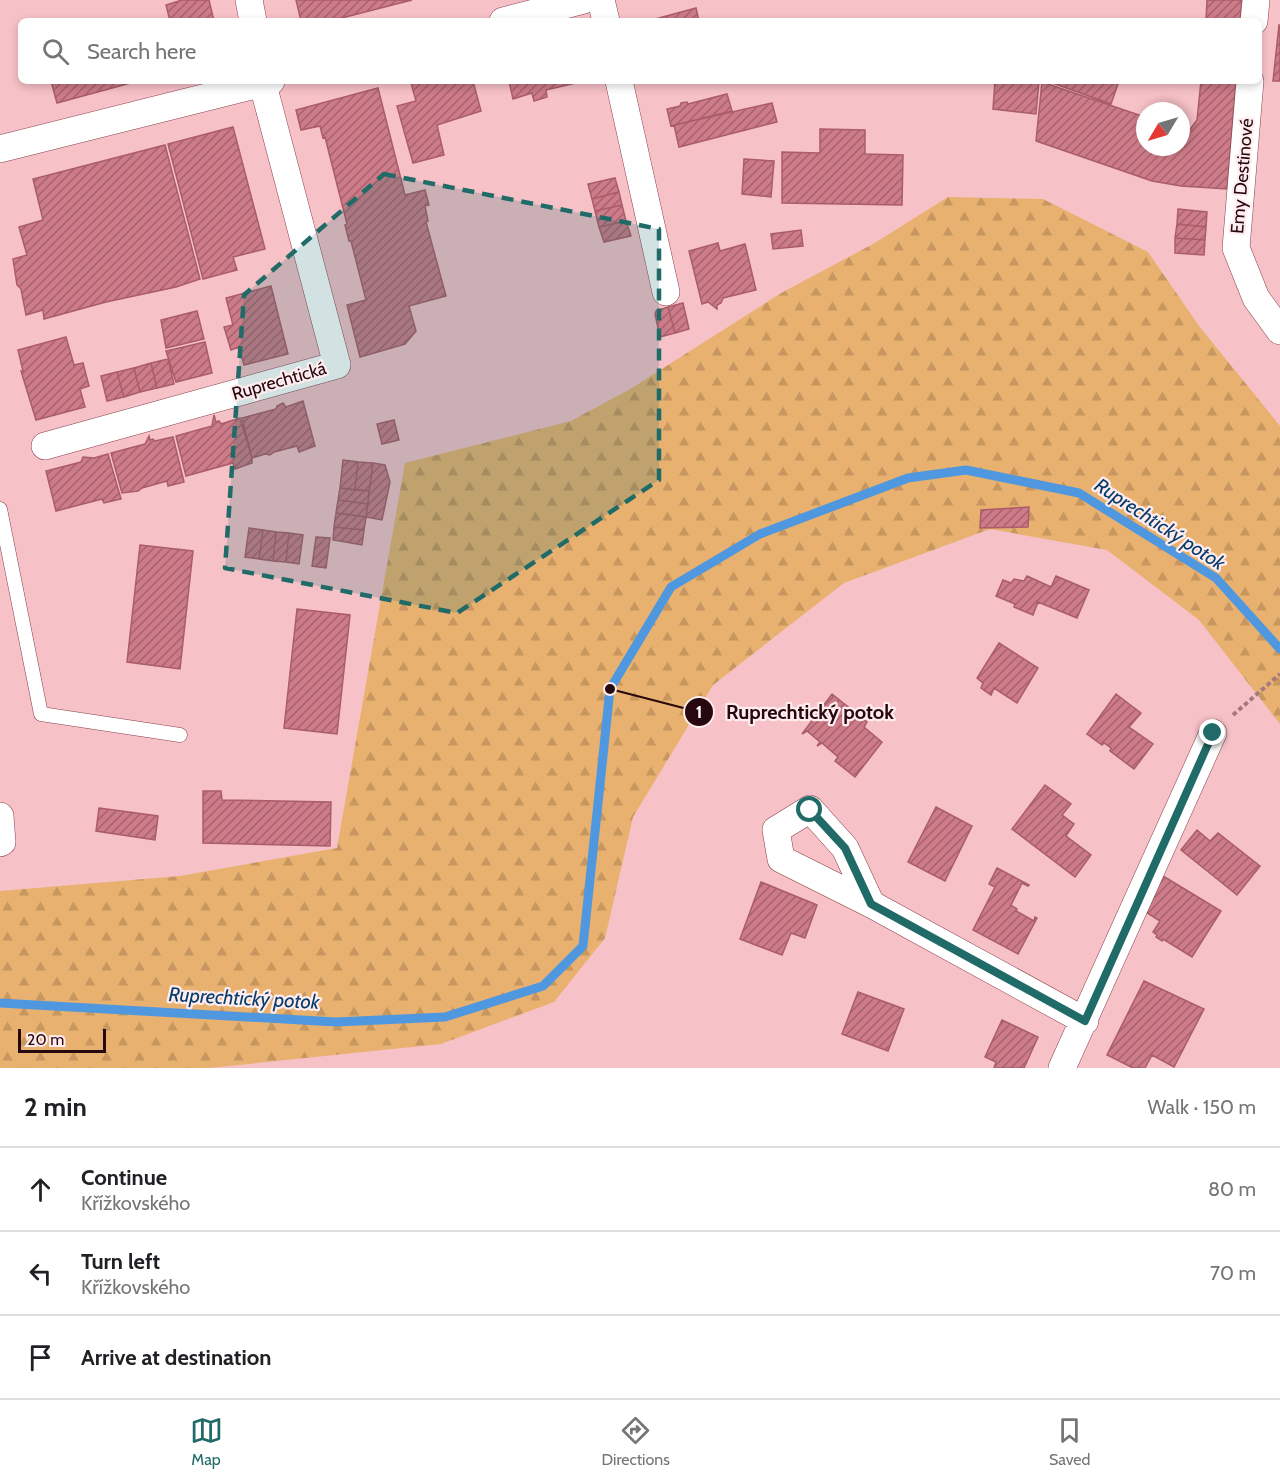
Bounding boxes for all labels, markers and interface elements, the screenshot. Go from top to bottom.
search box [18,18,1262,84]
icon: search [39,35,72,68]
text: Search here [87,38,196,65]
north arrow [1136,102,1190,156]
street label: Emy Destinové [1226,117,1258,235]
street label: Ruprechtická [229,357,329,405]
water label: Ruprechtický potok [1090,473,1231,576]
callout: Ruprechtický potok [684,693,906,731]
text: Ruprechtický potok [726,700,894,724]
text: 1 [696,701,702,723]
route end [1199,719,1225,745]
route start [796,796,822,822]
water label: Ruprechtický potok [168,982,321,1014]
scale bar [18,1026,106,1054]
text: 20 m [27,1030,64,1049]
text: 2 min [24,1091,87,1123]
text: Walk · 150 m [1148,1095,1256,1119]
text: Continue [81,1164,167,1191]
icon: ahead [24,1173,57,1206]
text: 80 m [1208,1177,1256,1201]
text: Křížkovského [81,1191,190,1215]
text: Turn left [81,1248,160,1275]
icon: left [24,1257,57,1290]
text: 70 m [1210,1261,1256,1285]
text: Křížkovského [81,1275,190,1299]
icon: arrive [24,1341,57,1374]
text: Arrive at destination [81,1344,271,1371]
tab: Map [190,1414,223,1469]
tab: Directions [602,1414,670,1469]
tab: Saved [1049,1414,1090,1469]

